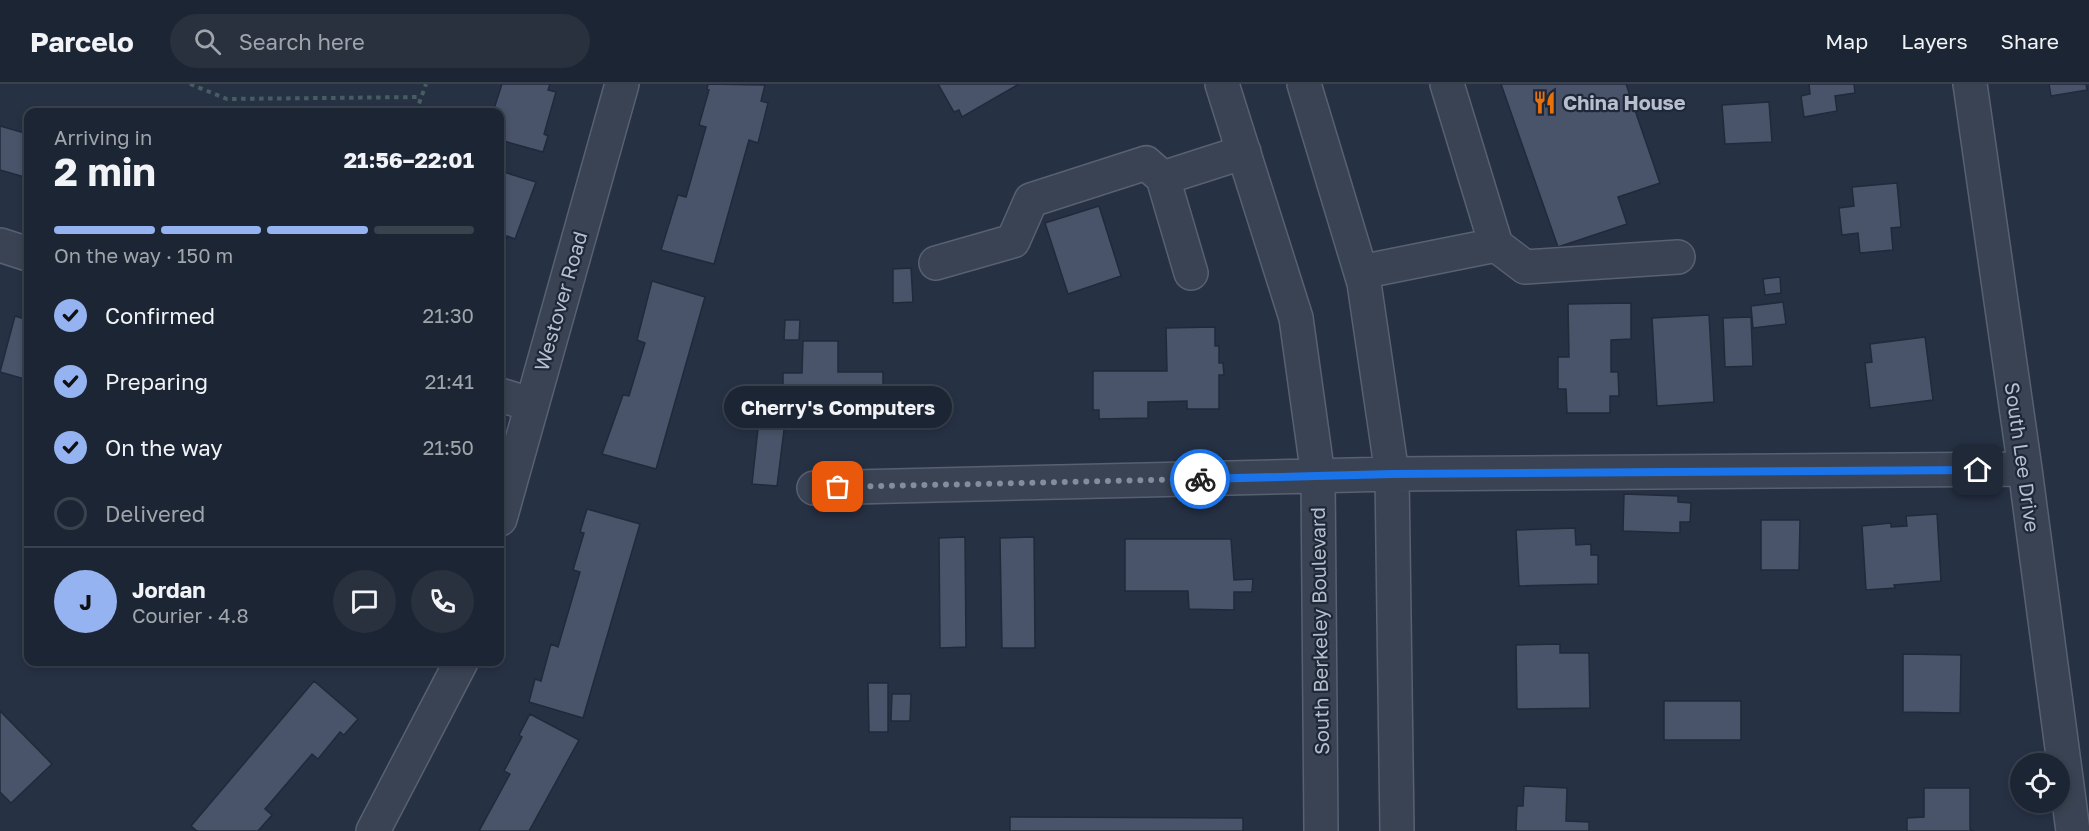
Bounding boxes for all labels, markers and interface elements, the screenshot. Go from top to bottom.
search box [170,14,590,68]
text: Parcelo [30,25,134,58]
icon: search [191,25,224,58]
text: Search here [239,28,365,55]
text: Map [1825,28,1868,54]
text: Layers [1901,28,1968,54]
text: Share [2001,28,2059,54]
restaurant icon: China House [1532,89,1558,115]
place label: China House [1563,90,1686,114]
text: Arriving in [54,125,152,149]
text: 21:56–22:01 [344,146,474,173]
text: 2 min [54,148,156,195]
street label: Westover Road [529,228,591,374]
text: On the way · 150 m [54,243,233,267]
icon: check [54,299,87,332]
text: Confirmed [105,302,215,329]
text: 21:30 [423,303,474,327]
icon: check [54,365,87,398]
text: Preparing [105,368,208,395]
text: 21:41 [425,369,474,393]
street label: South Lee Drive [2001,380,2045,534]
callout: Cherry's Computers [724,385,952,427]
text: Cherry's Computers [741,395,935,419]
icon: check [54,431,87,464]
text: On the way [105,434,223,461]
text: 21:50 [423,435,474,459]
pin [1952,444,2003,495]
courier [1170,449,1230,509]
icon: home [1961,453,1994,486]
pin [812,461,863,512]
icon: bike [1184,463,1217,496]
icon: bag [821,470,854,503]
text: Delivered [105,500,205,527]
street label: South Berkeley Boulevard [1305,507,1333,755]
button: chat [333,570,396,633]
button: phone [411,570,474,633]
text: Jordan [132,576,206,603]
text: J [79,588,92,615]
text: Courier · 4.8 [132,603,249,627]
map controls [2010,753,2070,813]
button: locate [2010,753,2070,813]

